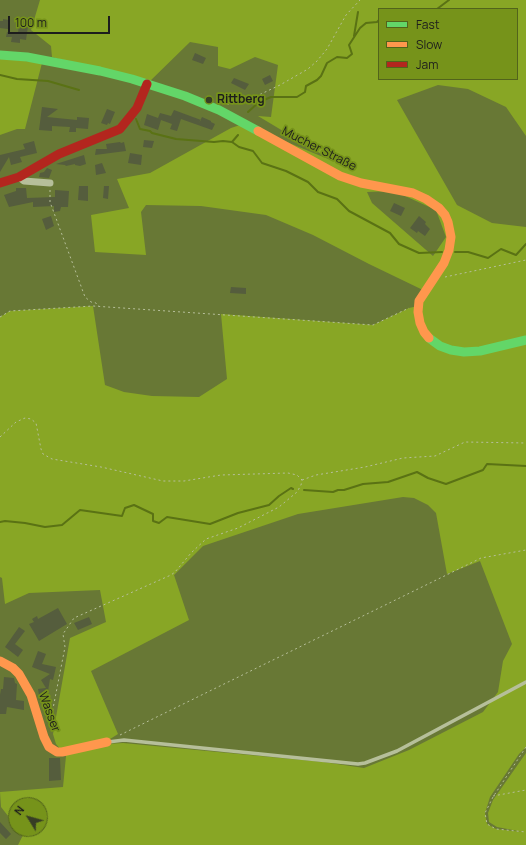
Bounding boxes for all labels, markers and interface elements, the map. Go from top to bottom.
scale bar [10,8,112,34]
legend [378,8,518,80]
text: 100 m [15,14,47,31]
text: Fast [416,16,440,33]
text: Slow [416,36,442,53]
text: Jam [416,56,438,73]
place label: Rittberg [217,93,265,107]
marker: Rittberg [204,95,214,105]
street label: Mucher Straße [279,124,359,174]
street label: Wasser [35,690,63,734]
north arrow [8,797,48,837]
text: N [10,802,27,818]

